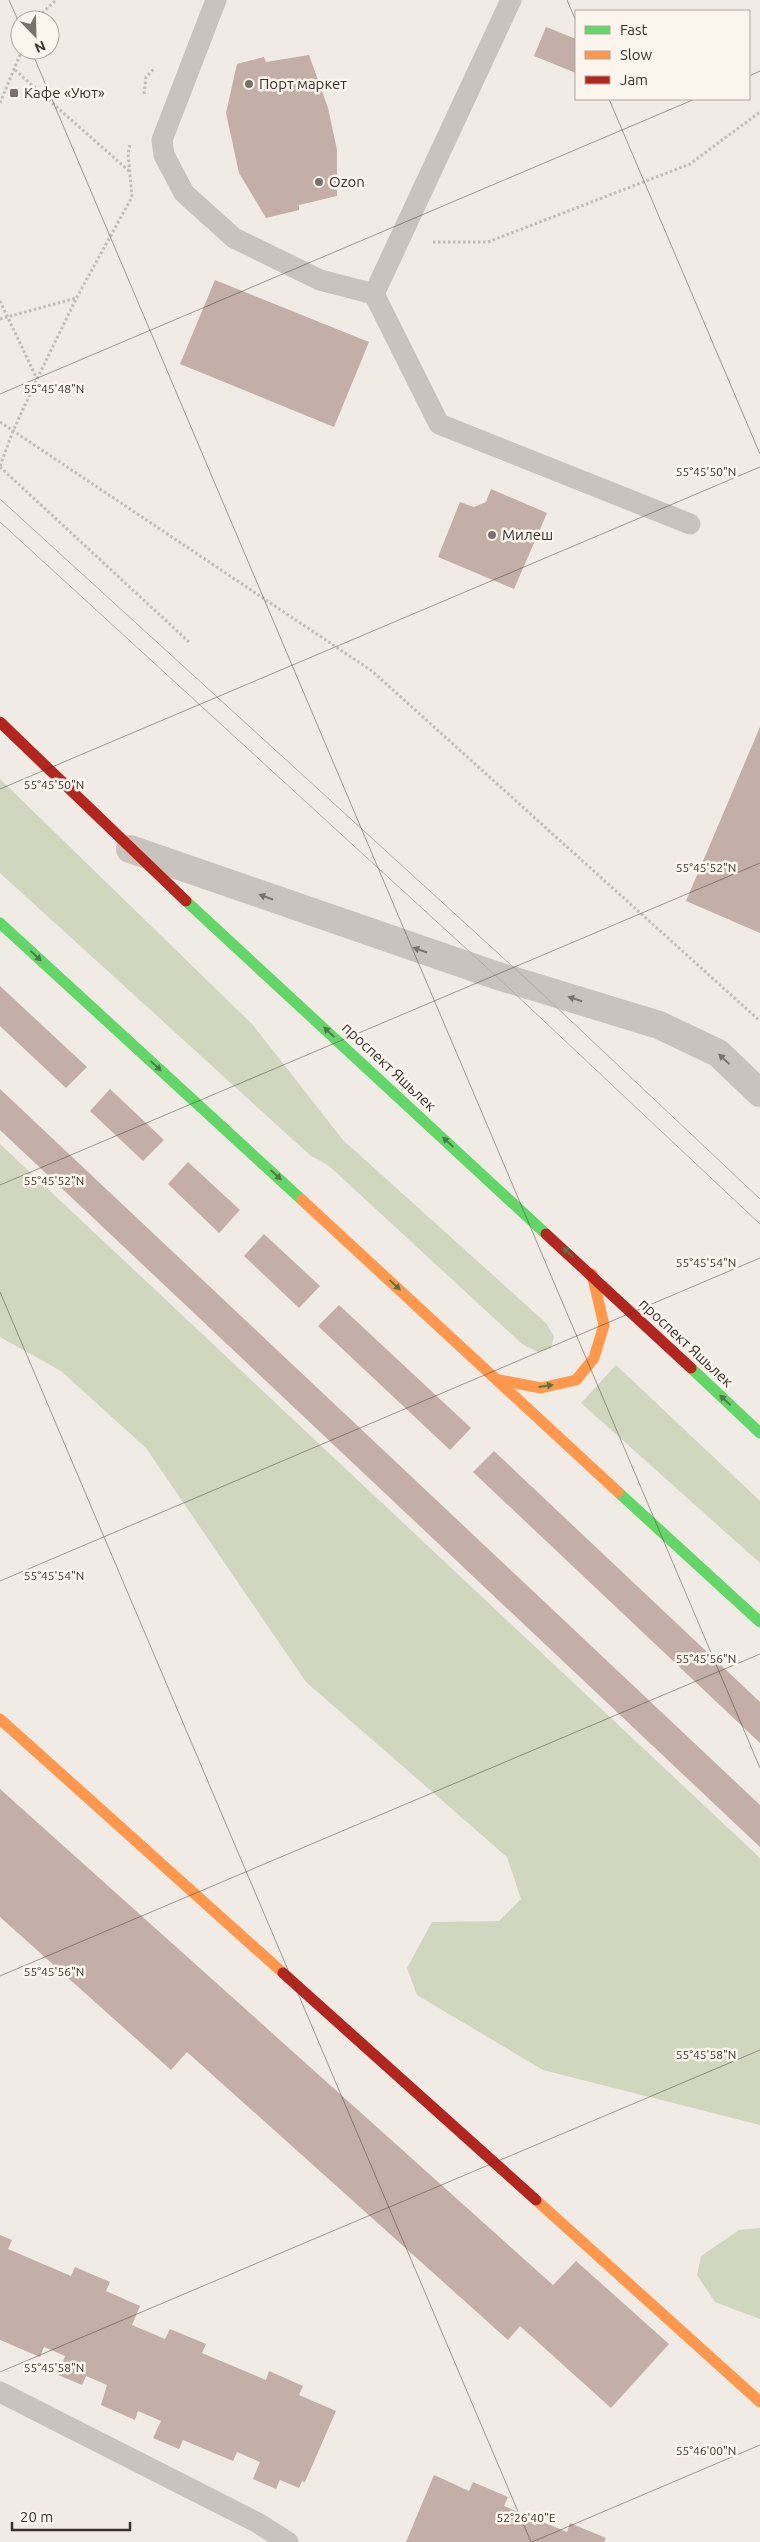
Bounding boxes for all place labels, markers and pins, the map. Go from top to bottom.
place label: Порт маркет [259,75,347,92]
marker: Порт маркет [243,78,255,90]
place label: Кафе «Уют» [24,84,105,101]
marker: Кафе «Уют» [8,87,20,99]
place label: Ozon [329,173,365,190]
marker: Ozon [313,176,325,188]
place label: Милеш [502,526,553,543]
marker: Милеш [486,529,498,541]

